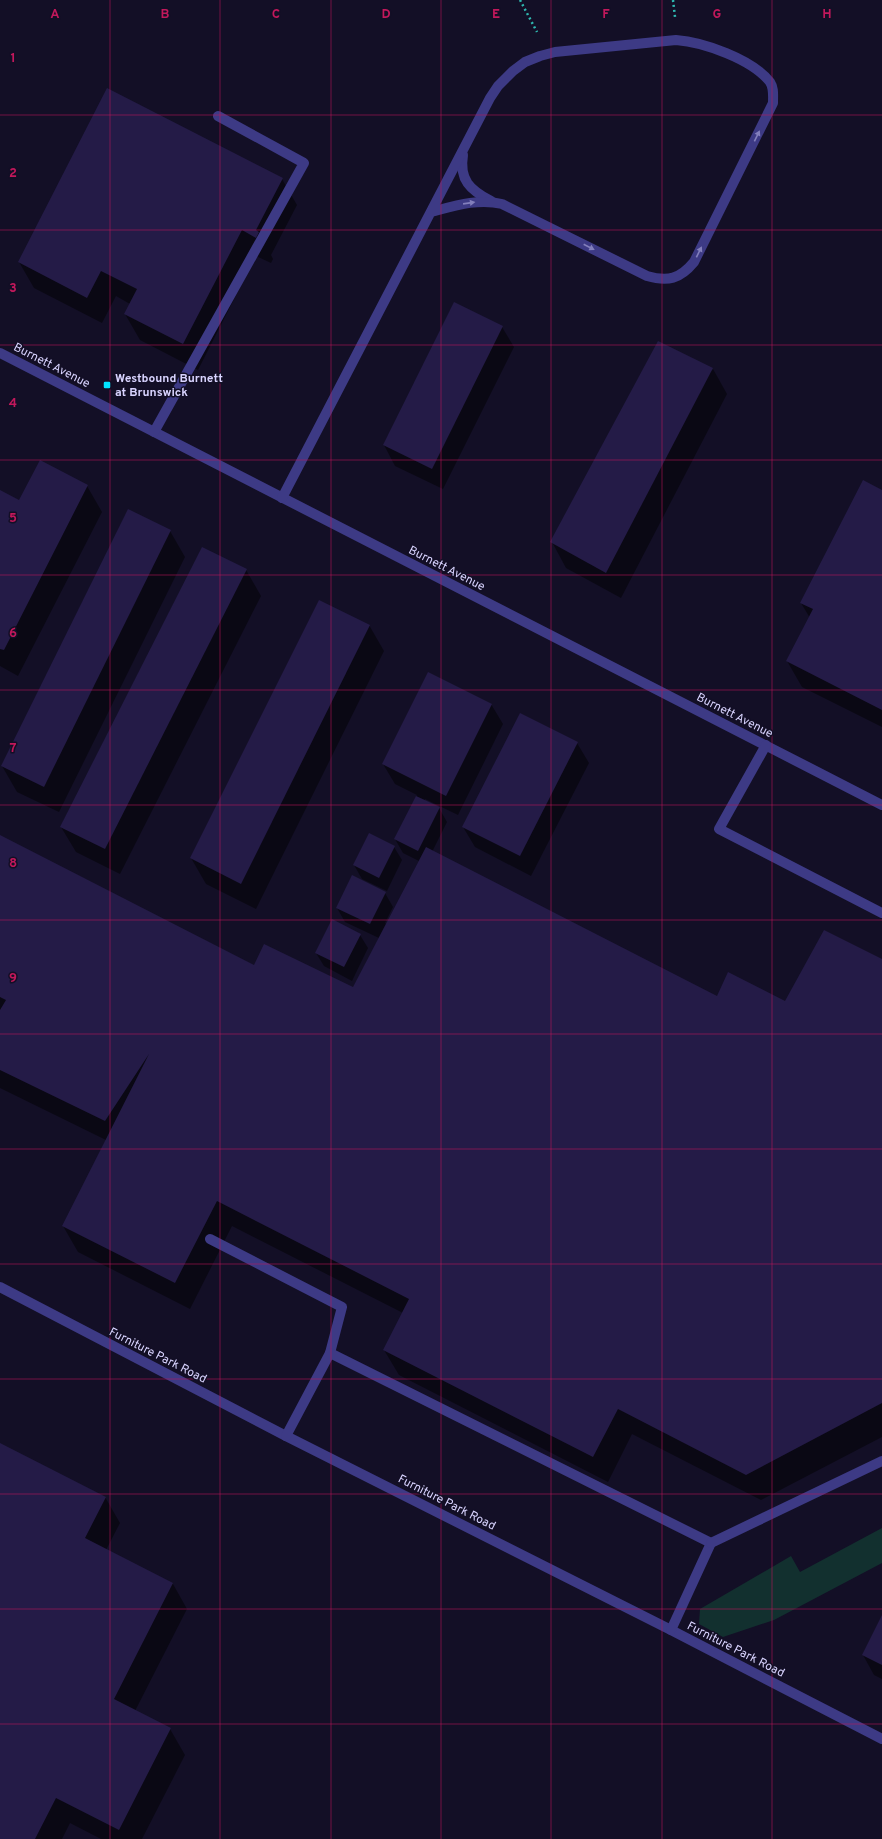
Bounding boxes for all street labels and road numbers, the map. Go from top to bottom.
street label: Burnett Avenue [11,340,93,392]
street label: Burnett Avenue [406,543,488,595]
street label: Burnett Avenue [694,690,776,742]
street label: Furniture Park Road [106,1324,209,1387]
street label: Furniture Park Road [395,1471,498,1534]
street label: Furniture Park Road [684,1618,787,1681]

